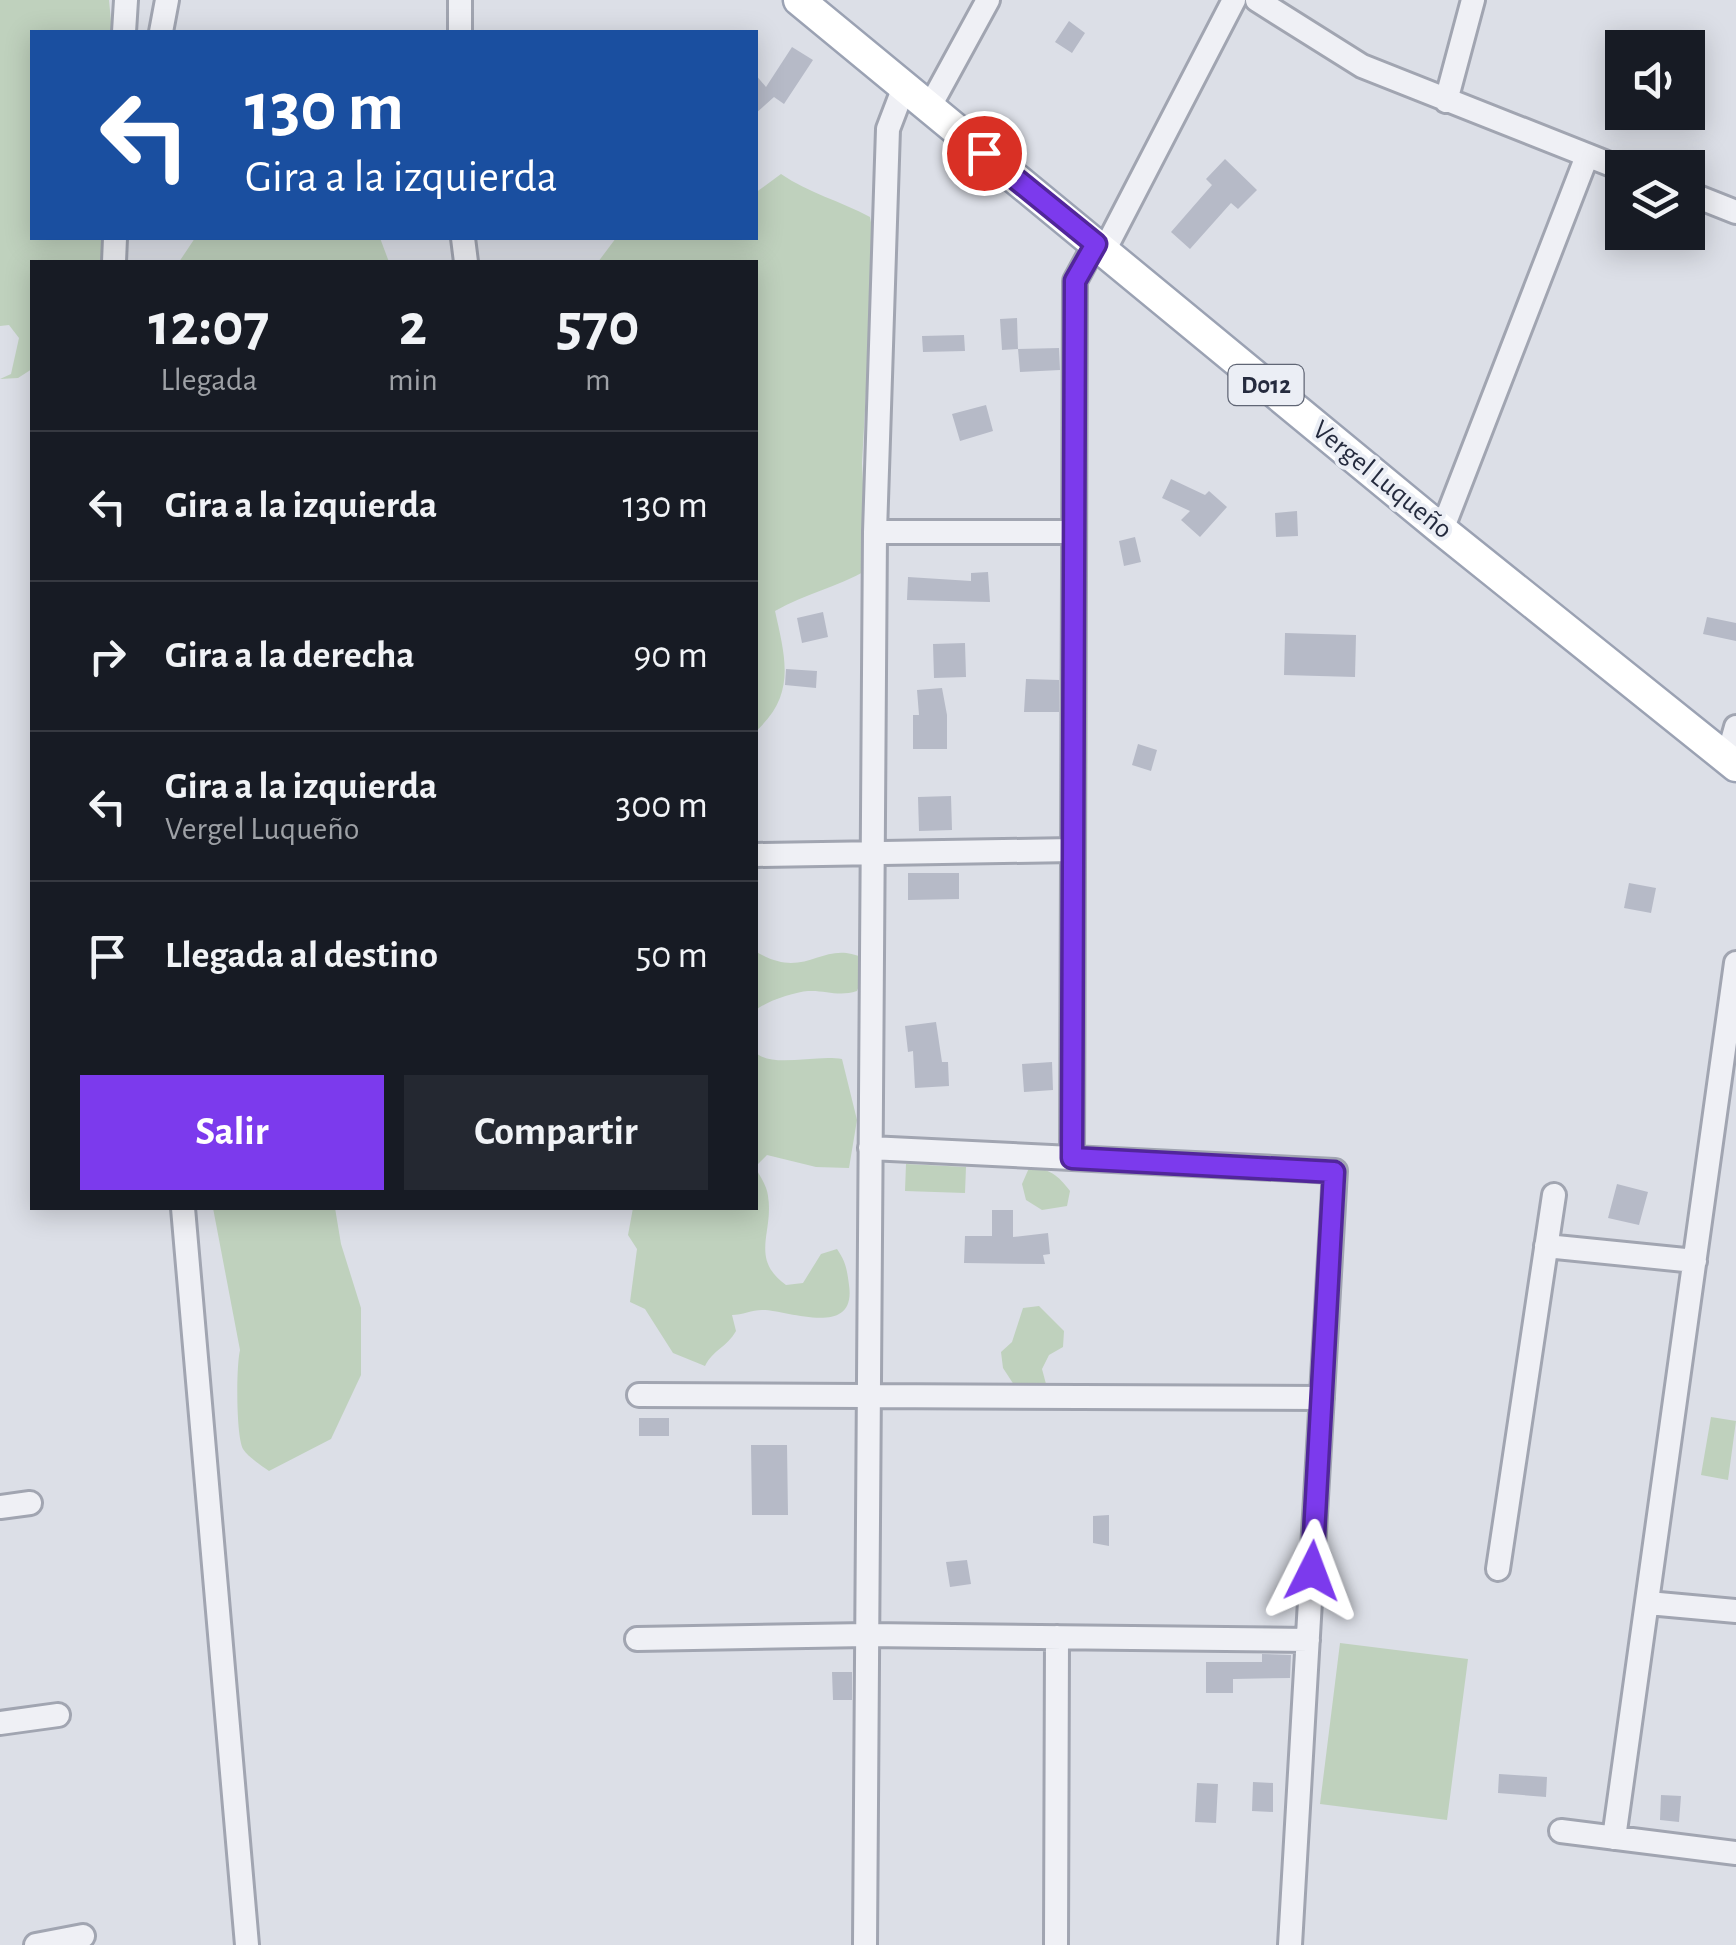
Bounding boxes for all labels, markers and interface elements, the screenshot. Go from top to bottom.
map controls [1605,30,1705,250]
button: sound [1605,30,1705,130]
icon: left [80,70,210,200]
text: 130 m [245,73,404,143]
pin [942,111,1027,196]
icon: arrive [957,126,1012,181]
button: layers [1605,150,1705,250]
text: Gira a la izquierda [245,155,558,200]
text: 12:07 [149,296,269,356]
text: 2 [399,296,427,356]
text: 570 [556,296,639,356]
text: Llegada [160,364,257,396]
text: min [388,364,438,396]
text: m [585,364,611,396]
road number: D012 [1228,365,1304,405]
street label: Vergel Luqueño [1307,416,1457,544]
icon: left [80,479,135,534]
text: Gira a la izquierda [165,487,437,525]
text: 130 m [623,487,708,525]
icon: right [80,629,135,684]
text: Gira a la derecha [165,637,415,675]
text: 90 m [633,637,708,675]
text: Gira a la izquierda [165,768,437,806]
icon: left [80,779,135,834]
text: 300 m [616,787,708,825]
text: Vergel Luqueño [165,813,359,845]
icon: arrive [80,929,135,984]
text: Llegada al destino [165,937,438,975]
text: 50 m [635,937,708,975]
button: Salir [80,1075,384,1190]
button: Compartir [404,1075,708,1190]
position arrow [1260,1519,1364,1623]

